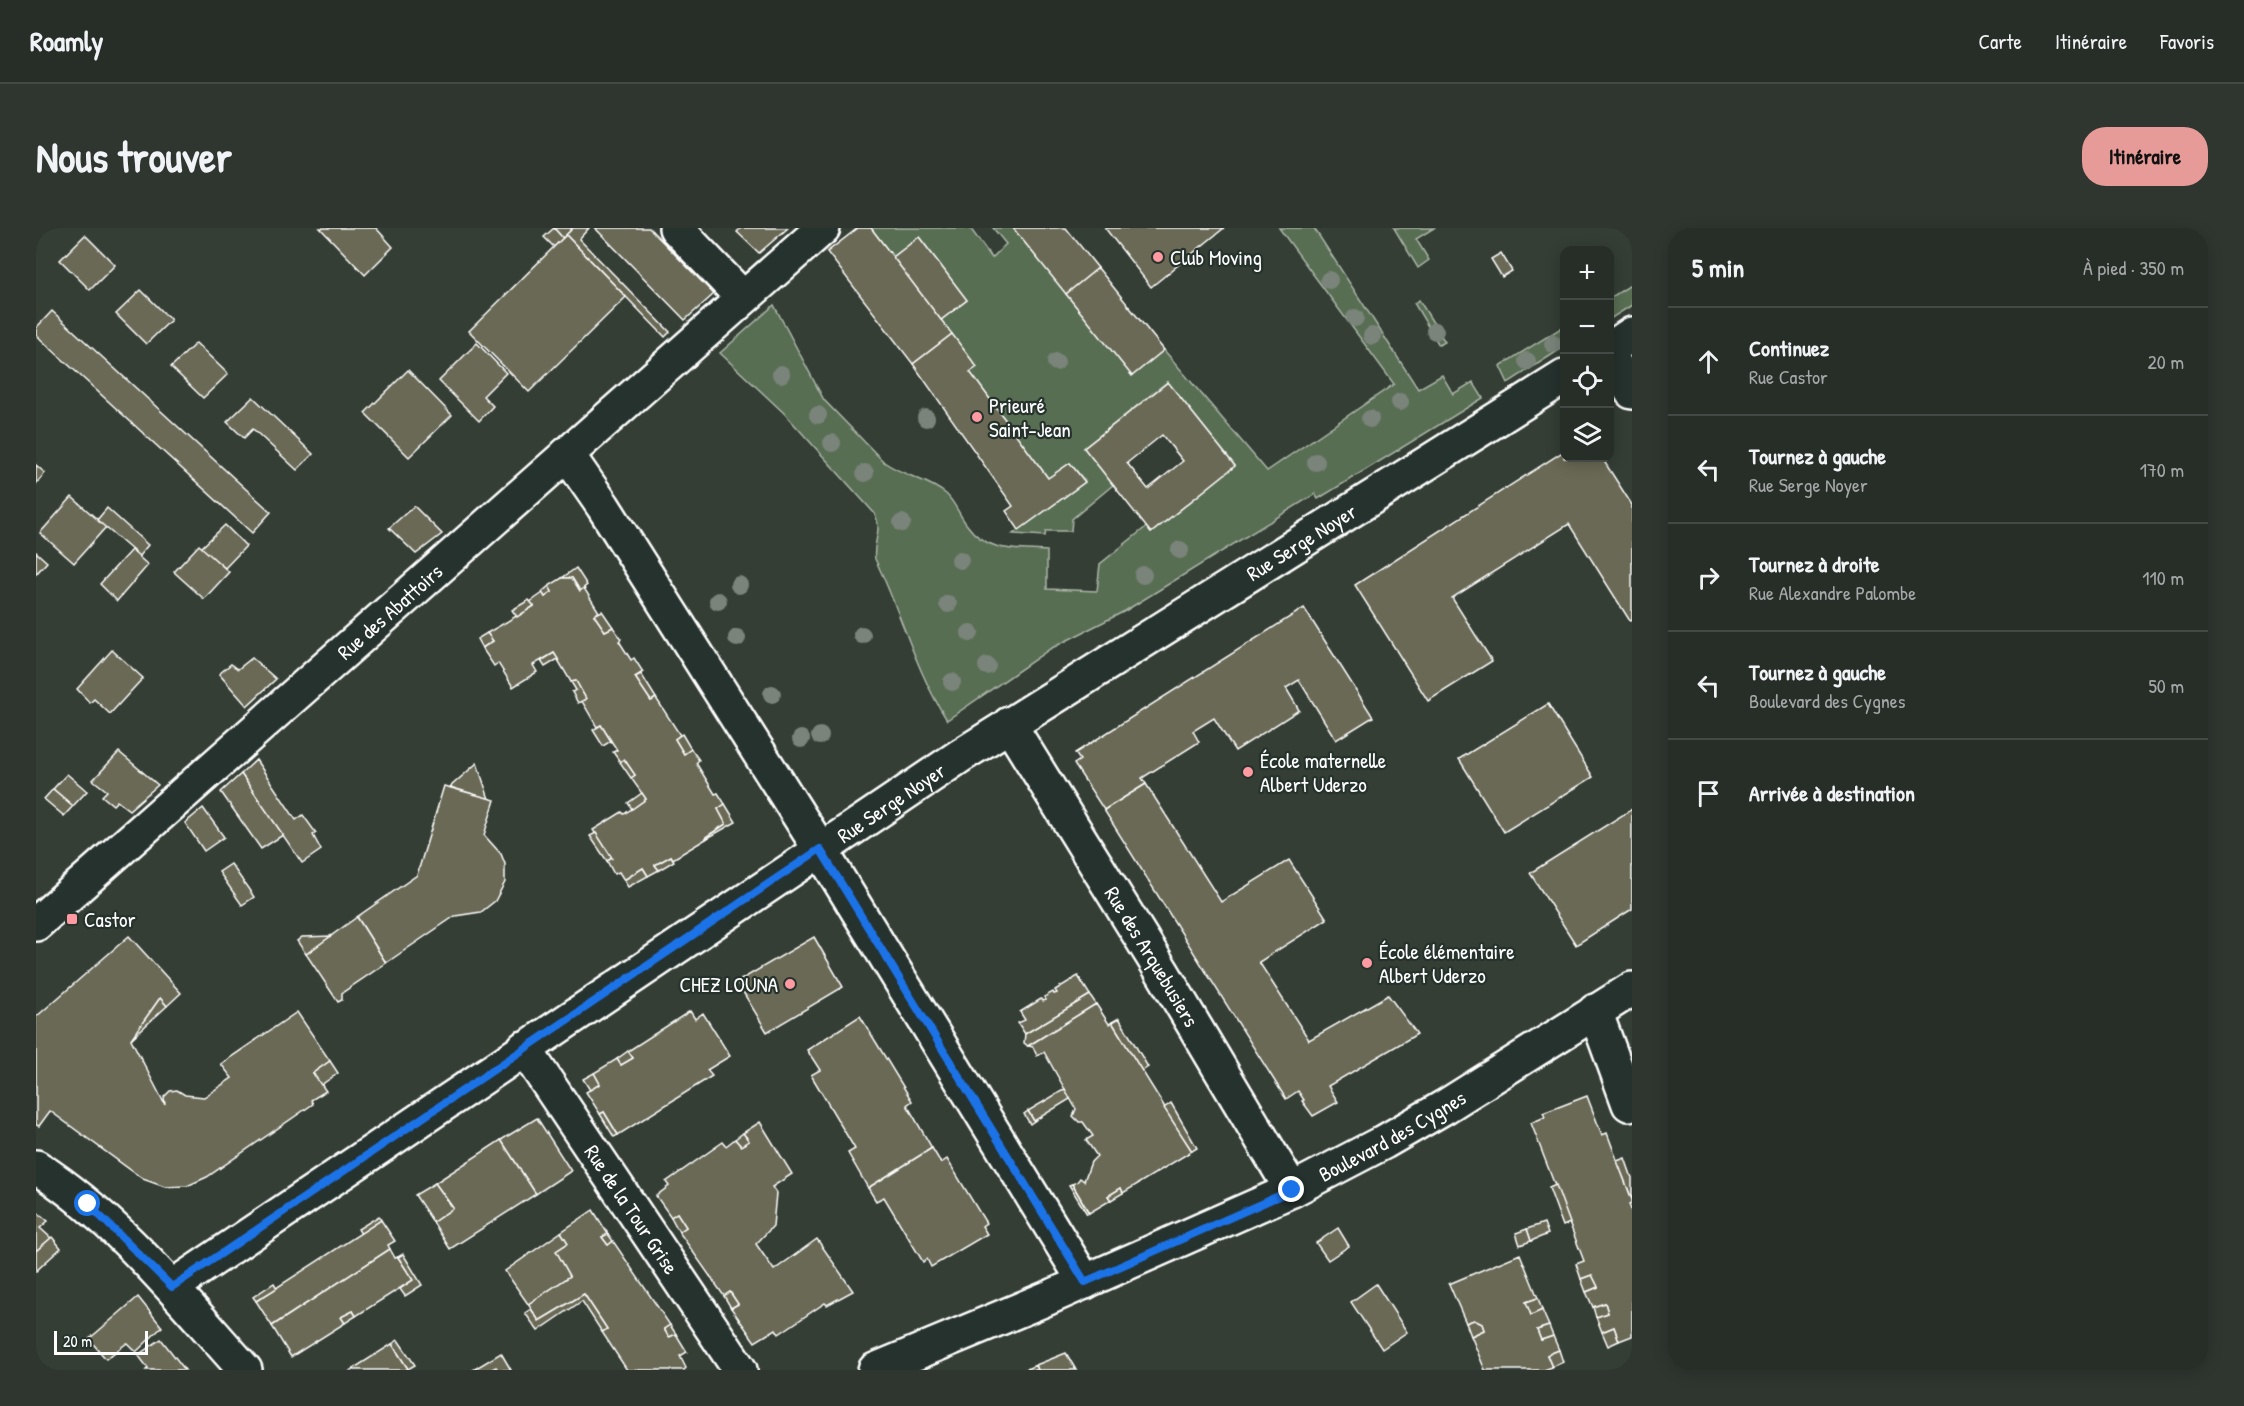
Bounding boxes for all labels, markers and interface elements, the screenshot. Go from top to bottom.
text: Roamly [30,22,103,60]
text: Carte [1979,27,2022,56]
text: Itinéraire [2055,27,2127,56]
text: Favoris [2160,27,2214,56]
button: Itinéraire [2082,127,2208,186]
text: Nous trouver [36,128,232,185]
place label: Club Moving [1170,243,1262,272]
map controls [1560,246,1614,462]
button: + [1560,246,1614,300]
marker: Club Moving [1151,250,1165,264]
text: 5 min [1692,250,1744,285]
text: À pied · 350 m [2083,254,2184,281]
button: − [1560,300,1614,354]
text: Continuez [1749,333,1829,363]
icon: ahead [1692,345,1725,378]
text: 20 m [2147,348,2184,375]
button: locate [1560,354,1614,408]
text: Rue Castor [1749,363,1828,390]
place label: Prieuré Saint-Jean [989,391,1071,444]
button: layers [1560,408,1614,462]
marker: Prieuré Saint-Jean [970,410,984,424]
text: Tournez à gauche [1749,441,1886,471]
icon: left [1692,453,1725,486]
text: 170 m [2140,456,2184,483]
text: Rue Serge Noyer [1749,471,1868,498]
street label: Rue Serge Noyer [1241,496,1362,587]
text: Tournez à droite [1749,549,1879,579]
street label: Rue des Abattoirs [331,557,448,666]
icon: right [1692,561,1725,594]
text: 110 m [2142,564,2184,591]
text: Rue Alexandre Palombe [1749,579,1916,606]
text: Tournez à gauche [1749,657,1886,687]
icon: left [1692,669,1725,702]
text: 50 m [2148,672,2184,699]
text: Boulevard des Cygnes [1749,687,1906,714]
place label: École maternelle Albert Uderzo [1260,746,1386,799]
street label: Rue Serge Noyer [831,756,951,849]
marker: École maternelle Albert Uderzo [1241,765,1255,779]
icon: arrive [1692,777,1725,810]
text: Arrivée à destination [1749,778,1915,808]
street label: Rue des Arquebusiers [1098,881,1206,1032]
place label: Castor [84,905,136,934]
marker: Castor [65,912,79,926]
place label: École élémentaire Albert Uderzo [1379,937,1515,990]
marker: École élémentaire Albert Uderzo [1360,956,1374,970]
place label: CHEZ LOUNA [679,970,778,999]
marker: CHEZ LOUNA [783,977,797,991]
street label: Boulevard des Cygnes [1313,1083,1471,1188]
street label: Rue de la Tour Grise [578,1139,686,1280]
route end [1278,1176,1304,1202]
route start [74,1190,100,1216]
scale bar [54,1328,148,1356]
text: 20 m [63,1330,92,1352]

